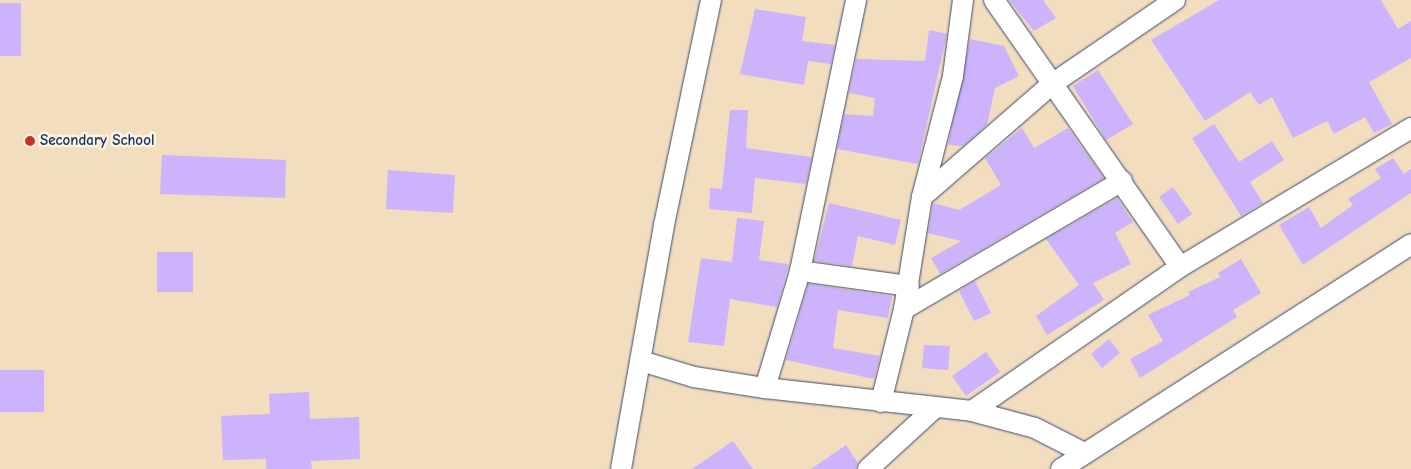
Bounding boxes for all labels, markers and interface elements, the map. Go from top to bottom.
place label: Secondary School [40,132,154,150]
marker: Secondary School [24,135,36,147]

